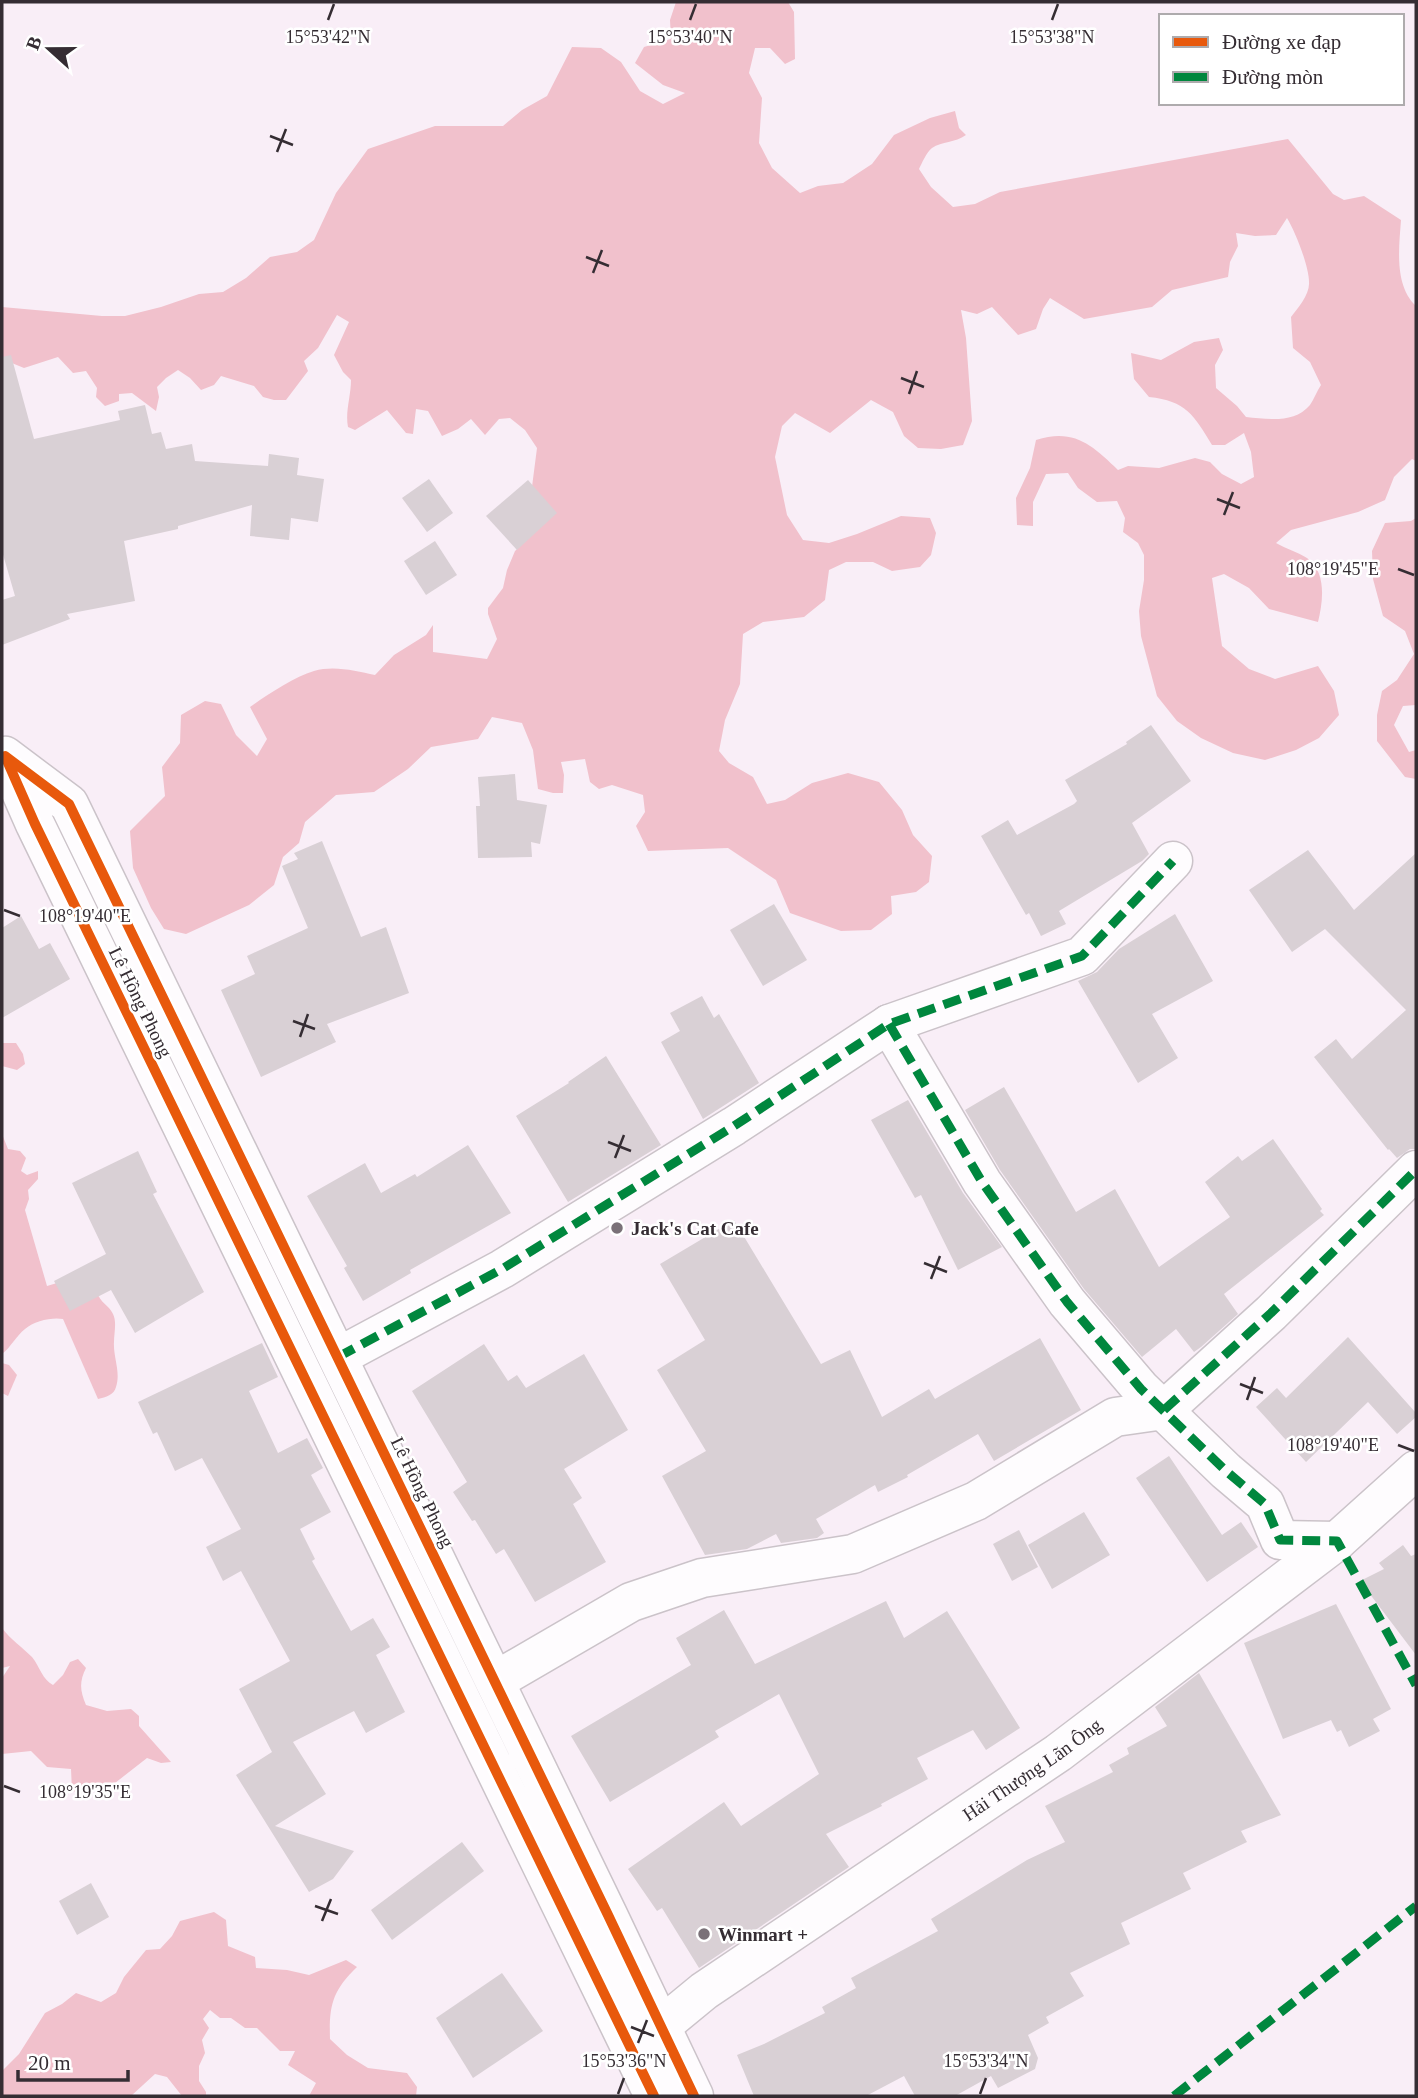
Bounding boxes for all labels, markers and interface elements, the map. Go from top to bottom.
north arrow [14,14,84,84]
legend [1159,14,1404,105]
text: 15°53'42"N [286,27,370,47]
text: 15°53'40"N [648,27,732,47]
text: 15°53'38"N [1010,27,1094,47]
text: Đường xe đạp [1222,30,1341,54]
text: B [22,33,46,53]
text: Đường mòn [1222,65,1324,89]
text: 108°19'45"E [1287,559,1379,579]
text: 108°19'40"E [39,906,131,926]
street label: Lê Hồng Phong [105,944,177,1061]
place label: Jack's Cat Cafe [631,1218,759,1239]
marker: Jack's Cat Cafe [609,1220,625,1236]
street label: Lê Hồng Phong [387,1434,459,1551]
text: 108°19'40"E [1287,1435,1379,1455]
street label: Hải Thượng Lãn Ông [959,1714,1106,1825]
text: 108°19'35"E [39,1782,131,1802]
place label: Winmart + [718,1924,808,1945]
marker: Winmart + [696,1926,712,1942]
scale bar [18,2038,128,2082]
text: 20 m [28,2051,71,2075]
text: 15°53'36"N [582,2051,666,2071]
text: 15°53'34"N [944,2051,1028,2071]

